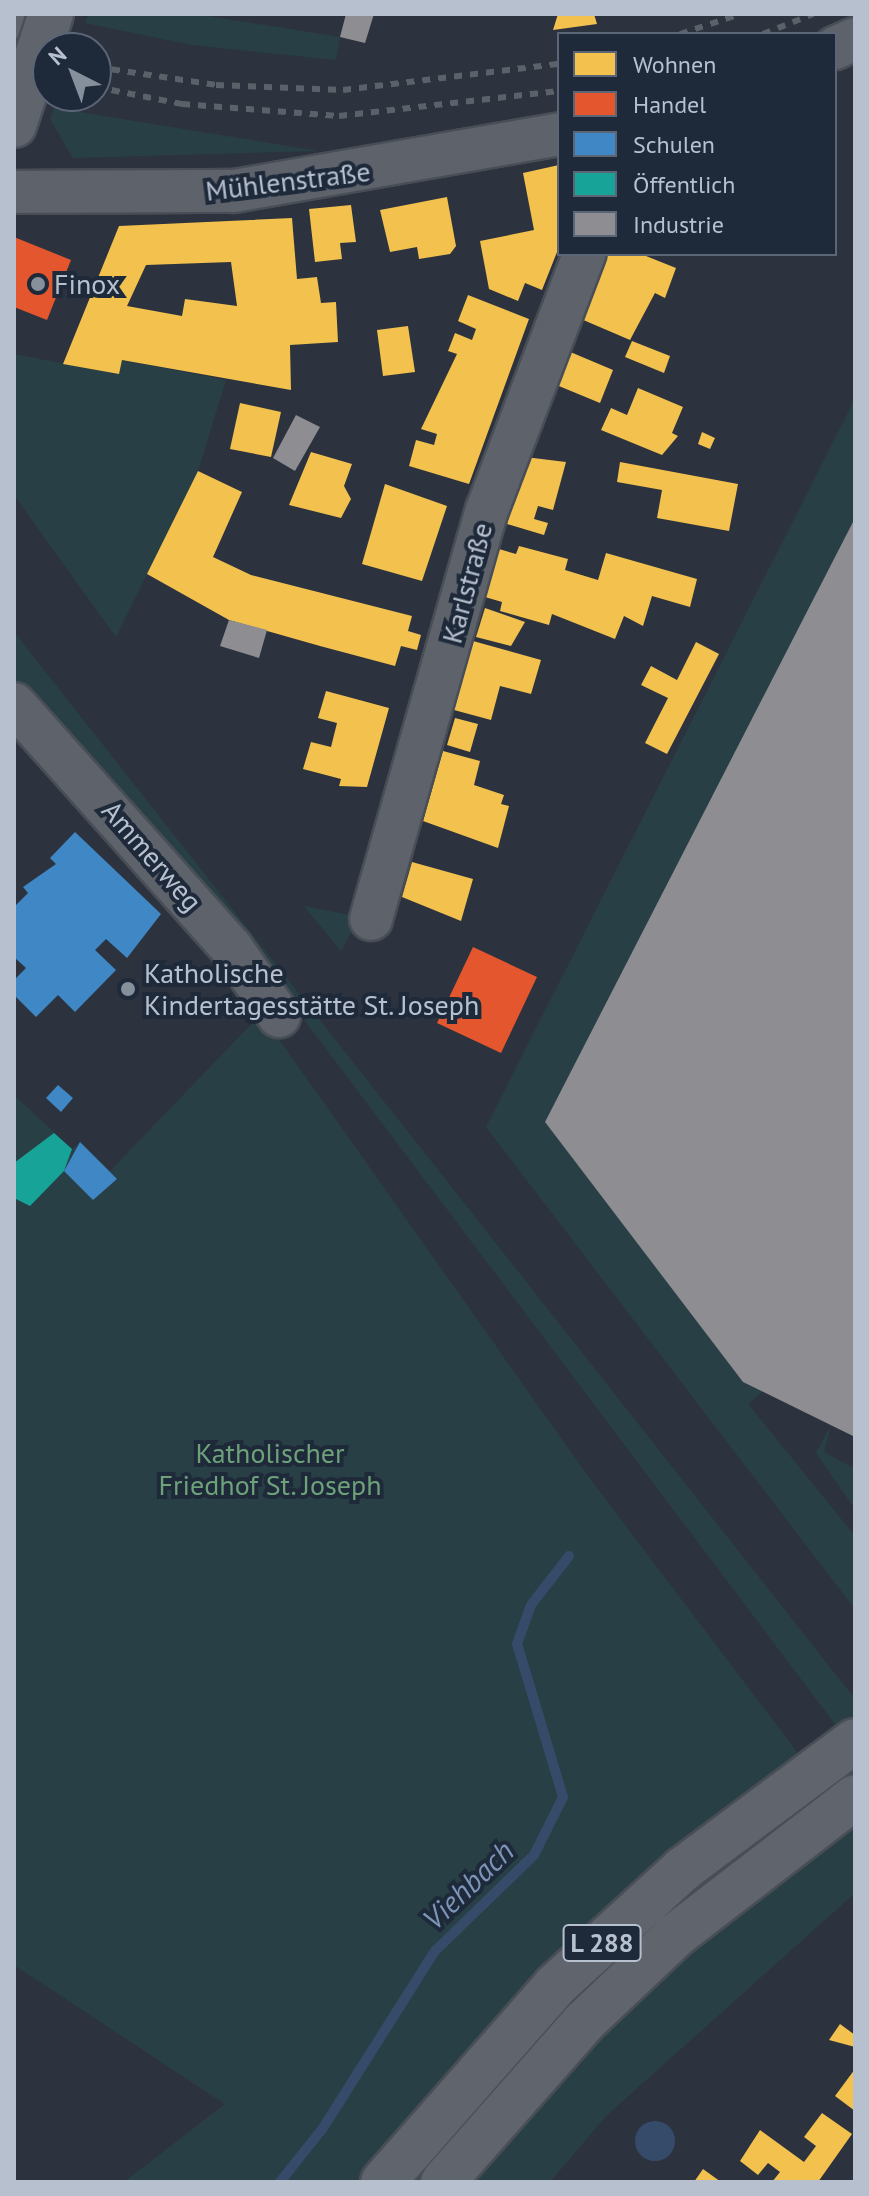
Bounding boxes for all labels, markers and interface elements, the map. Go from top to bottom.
north arrow [32,32,112,112]
legend [557,32,837,256]
text: N [43,40,72,71]
text: Wohnen [633,49,716,80]
text: Handel [633,89,706,120]
text: Schulen [633,129,715,160]
street label: Mühlenstraße [204,154,372,208]
text: Öffentlich [633,169,735,200]
text: Industrie [633,209,724,240]
place label: Finox [54,267,120,301]
marker: Finox [29,275,47,293]
street label: Karlstraße [435,519,499,647]
street label: Ammerweg [95,794,209,918]
place label: Katholische Kindertagesstätte St. Joseph [144,956,481,1022]
marker: Katholische Kindertagesstätte St. Joseph [119,980,137,998]
park label: Katholischer Friedhof St. Joseph [157,1436,383,1502]
water label: Viehbach [415,1833,521,1937]
road number: L 288 [560,1921,644,1965]

